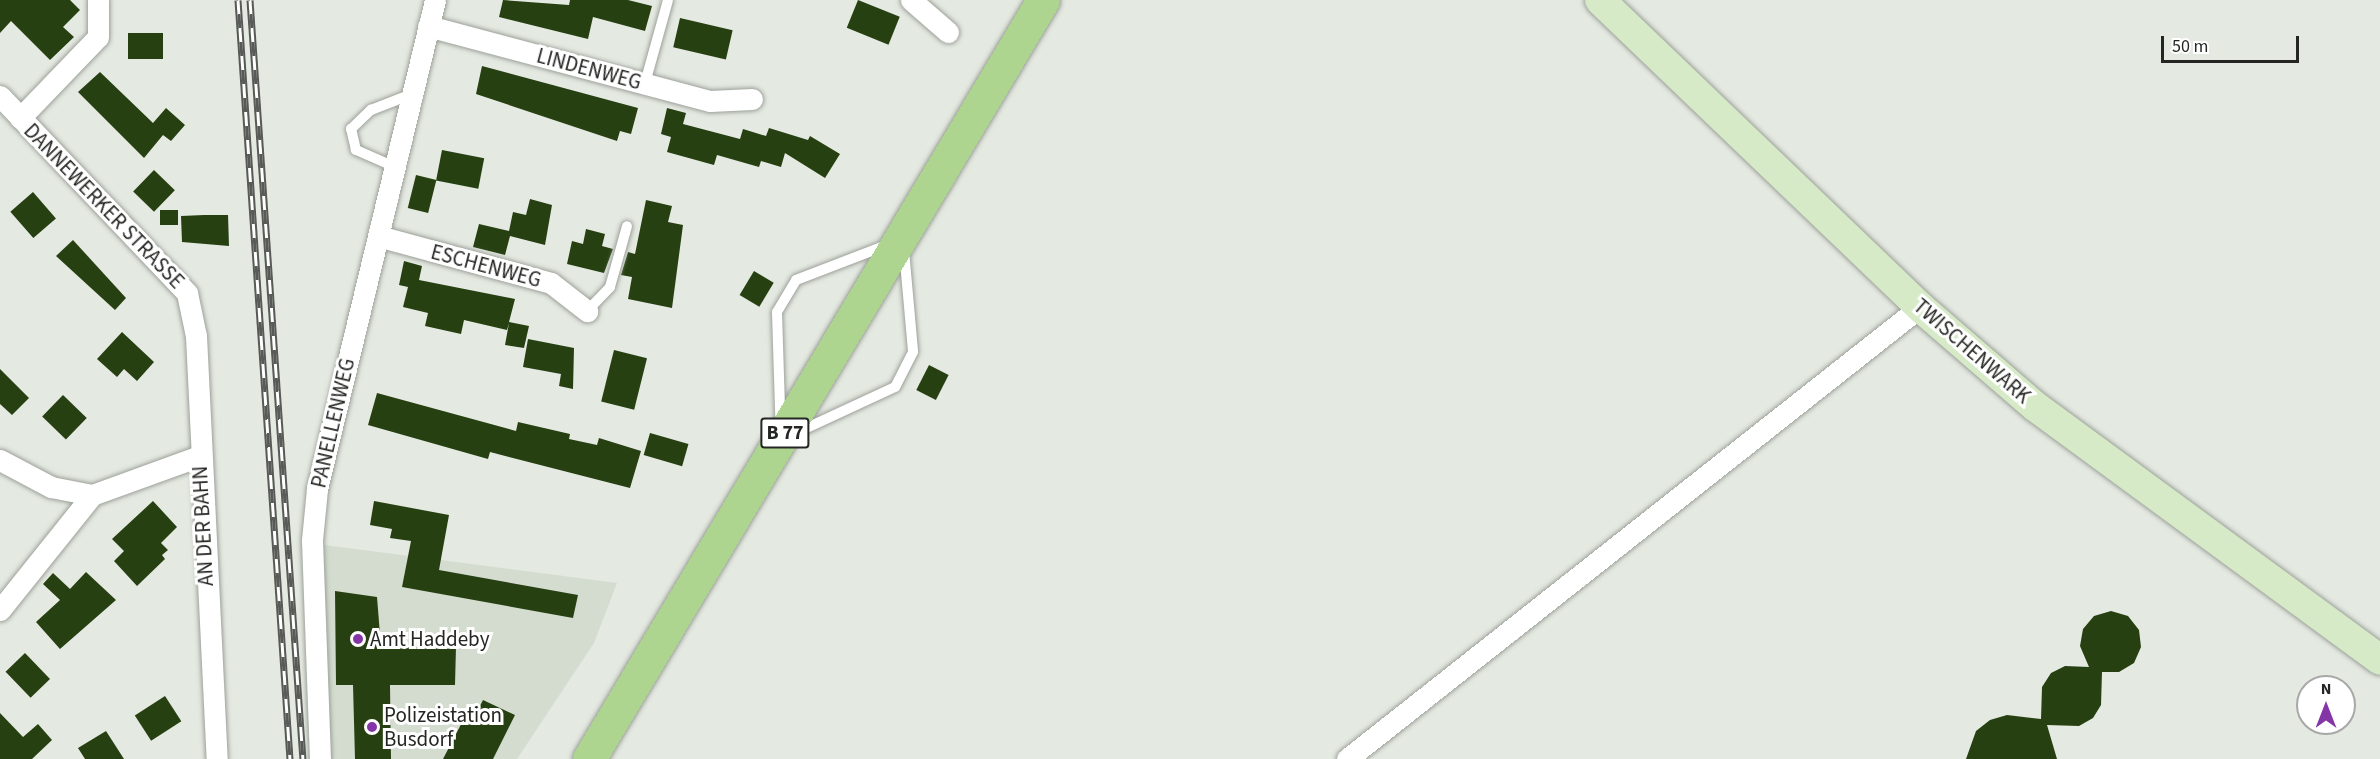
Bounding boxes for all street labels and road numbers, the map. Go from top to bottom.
street label: LINDENWEG [534,43,644,95]
street label: DANNEWERKER STRASSE [19,118,189,294]
street label: ESCHENWEG [428,239,544,293]
street label: TWISCHENWARK [1908,293,2036,409]
street label: PANELLENWEG [306,356,360,490]
road number: B 77 [760,416,810,450]
street label: AN DER BAHN [187,465,219,587]

